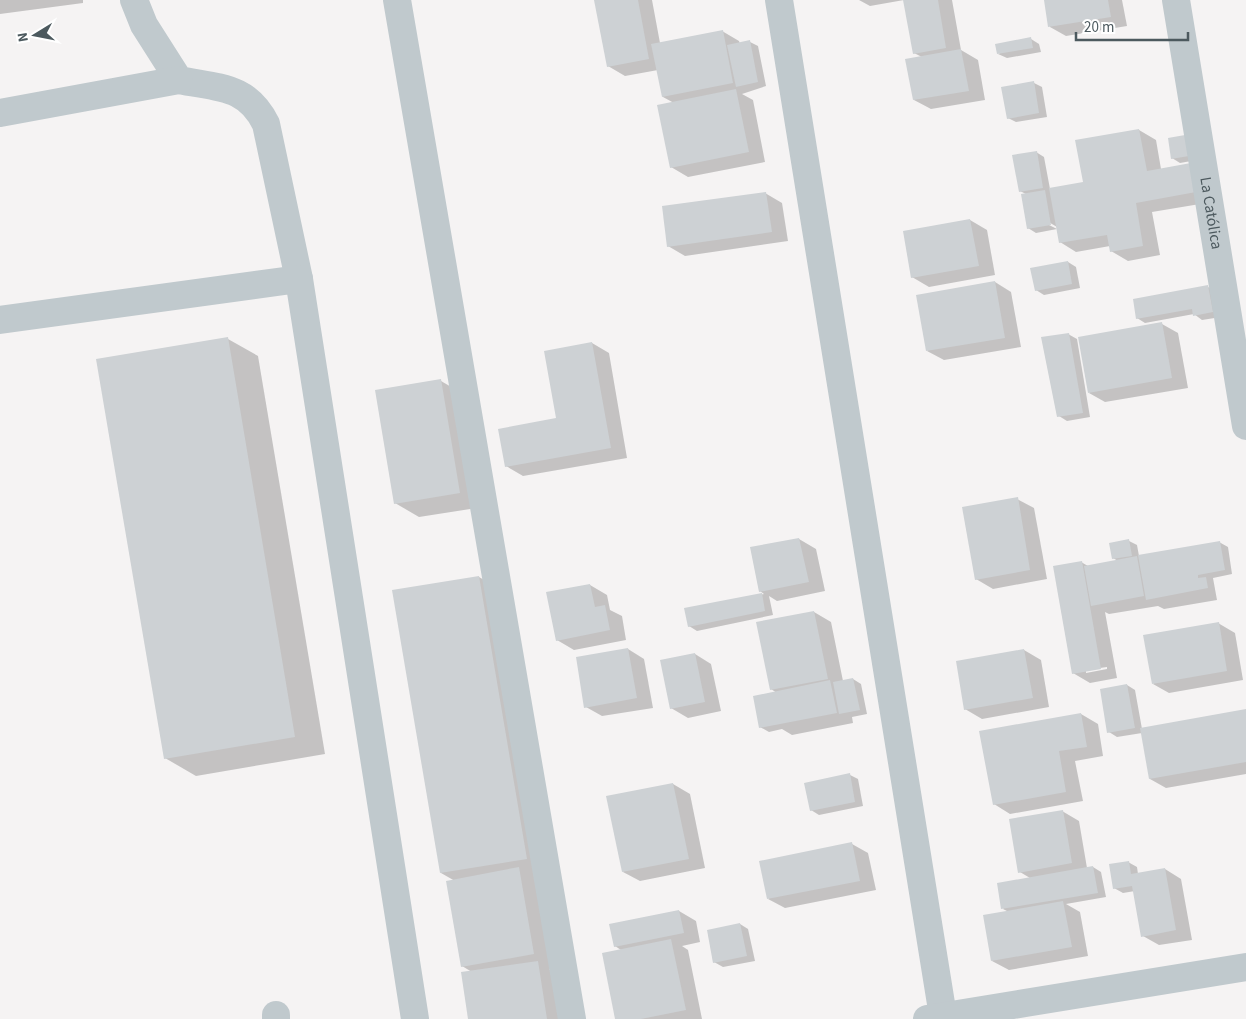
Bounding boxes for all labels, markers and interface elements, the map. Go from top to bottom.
north arrow [10,10,60,60]
scale bar [1076,10,1188,42]
text: 20 m [1084,17,1114,38]
text: N [13,31,34,43]
street label: La Católica [1194,175,1228,251]

